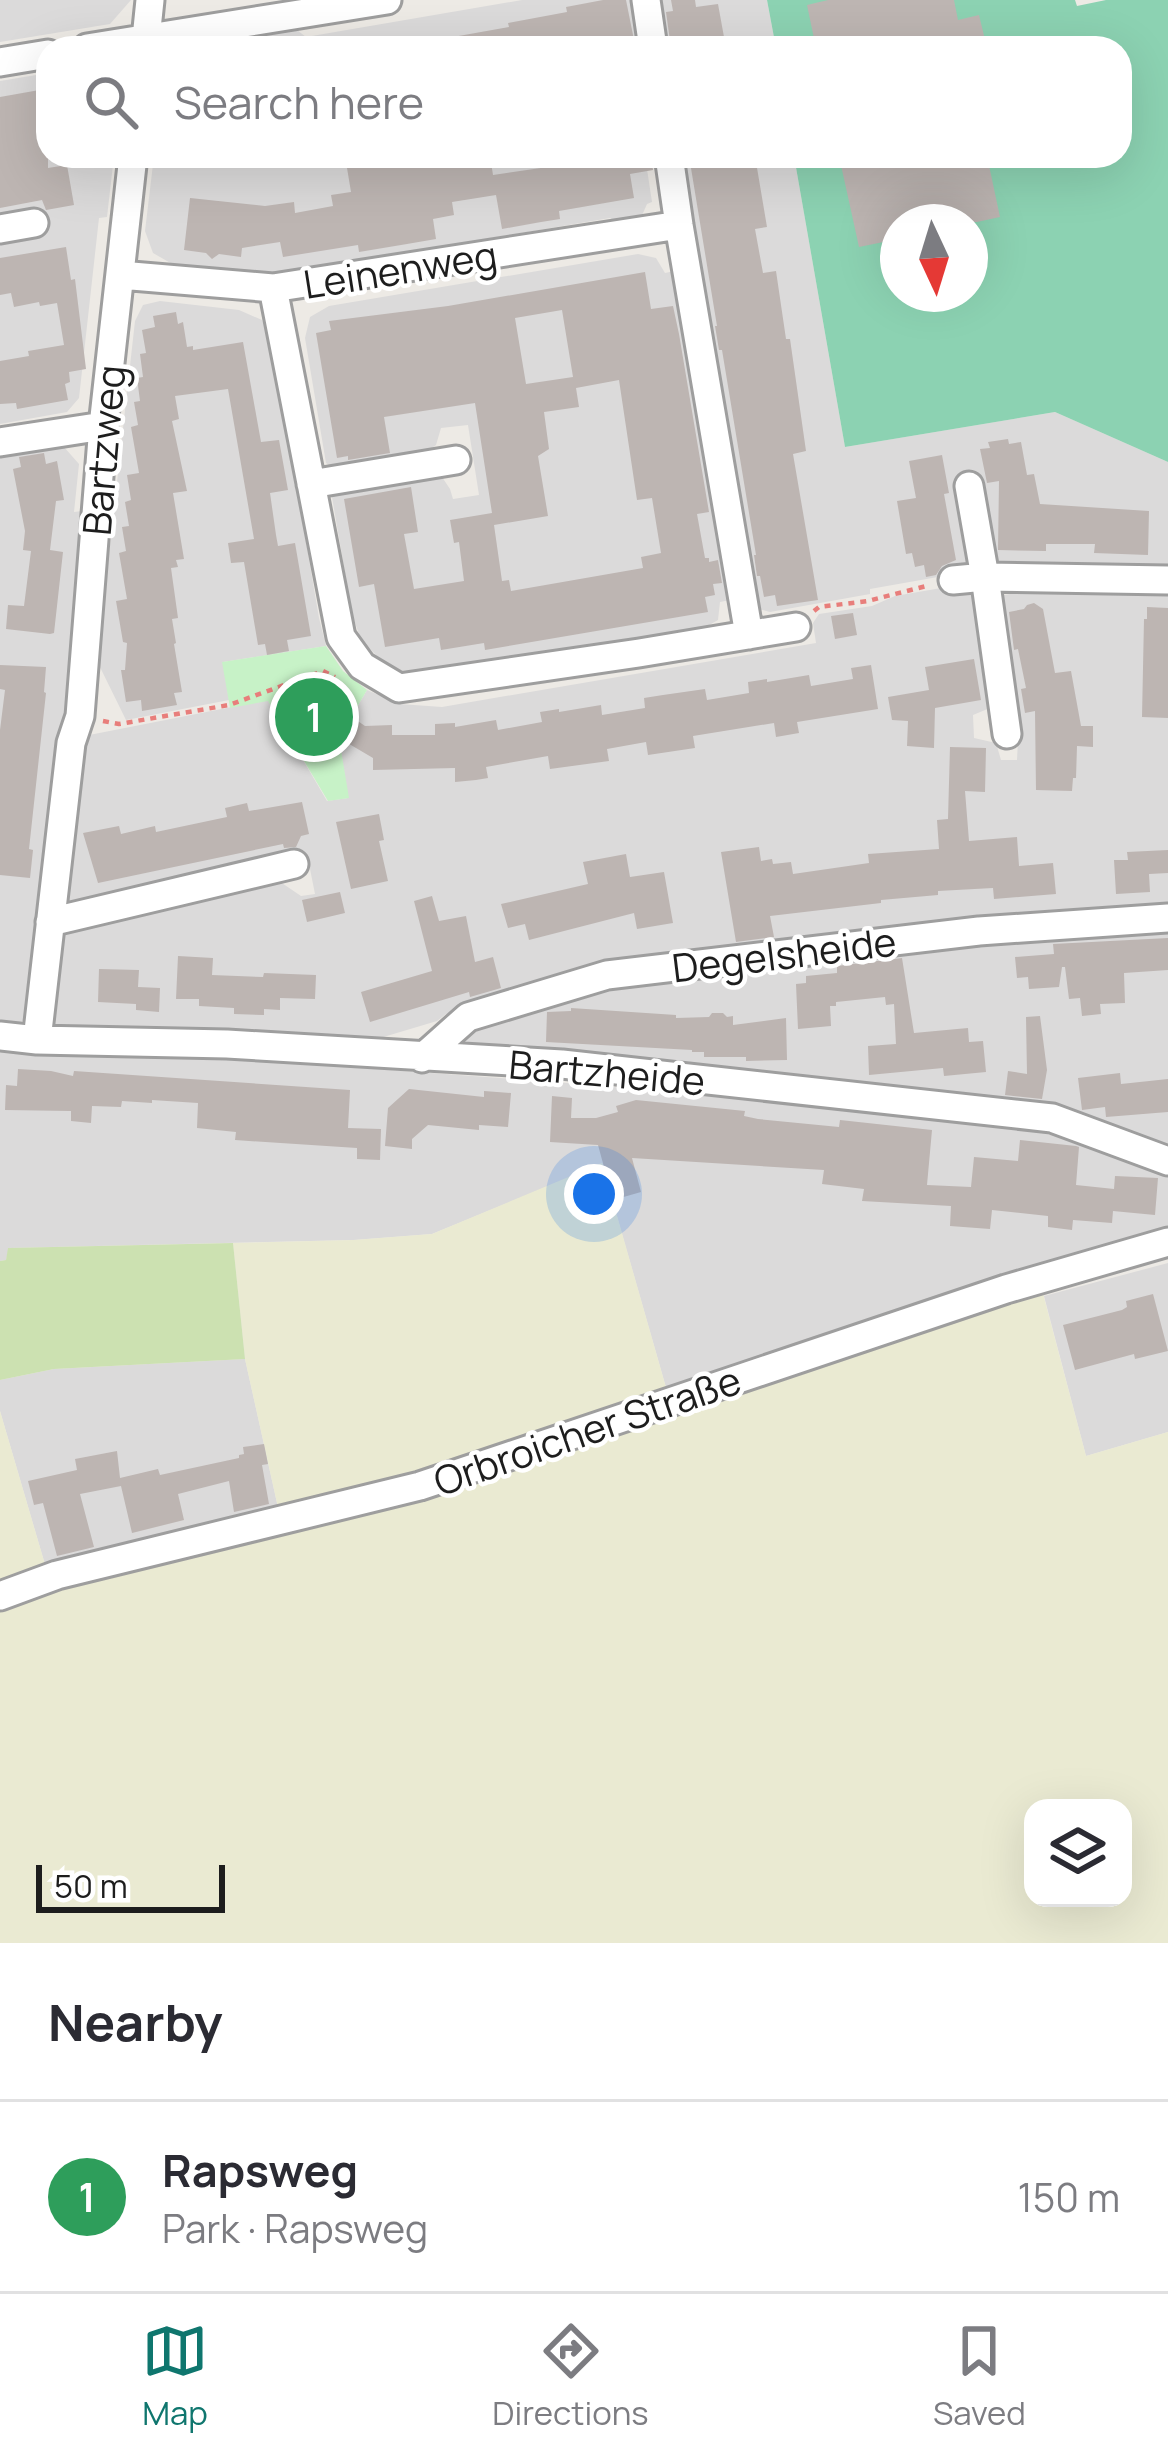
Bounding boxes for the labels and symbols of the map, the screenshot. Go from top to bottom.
north arrow [880,204,988,312]
street label: Leinenweg [299,227,501,311]
street label: Bartzweg [69,363,137,537]
pin: 1 [275,672,353,762]
street label: Degelsheide [669,913,899,995]
street label: Bartzheide [507,1037,707,1107]
your location [564,1164,624,1224]
street label: Orbroicher Straße [426,1352,748,1508]
scale bar [36,1859,225,1912]

